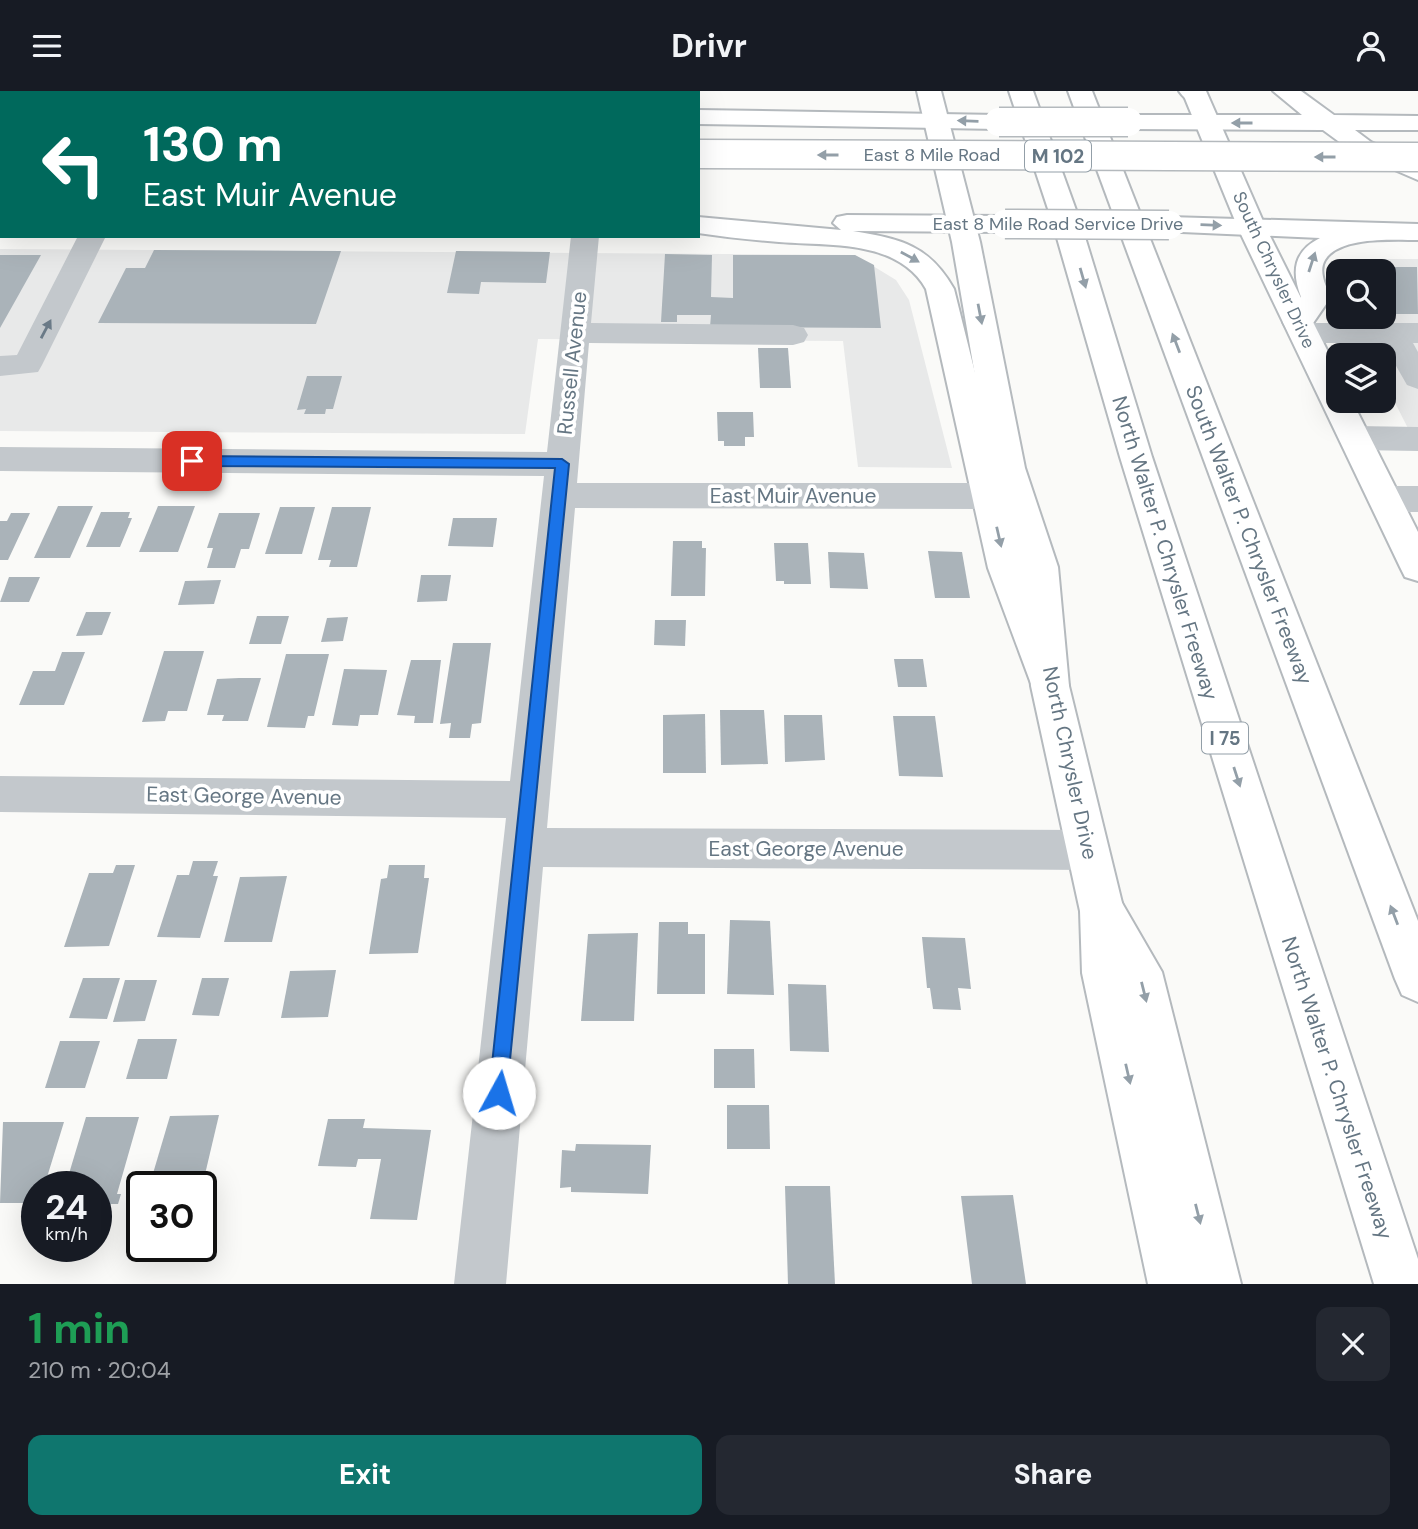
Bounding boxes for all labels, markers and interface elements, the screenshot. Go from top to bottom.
text: Drivr [671,25,747,67]
icon: menu [28,27,66,65]
icon: person [1352,27,1390,65]
text: 130 m [143,112,283,176]
one-way arrow [956,115,978,126]
one-way arrow [1230,117,1252,129]
icon: left [28,119,119,210]
road number: M 102 [1025,141,1091,171]
street label: East 8 Mile Road [864,143,1000,167]
one-way arrow [817,149,839,161]
one-way arrow [1314,151,1336,163]
text: East Muir Avenue [143,174,397,216]
street label: South Chrysler Drive [1227,188,1321,352]
street label: East 8 Mile Road Service Drive [933,212,1183,236]
one-way arrow [1200,220,1222,231]
one-way arrow [900,251,919,263]
one-way arrow [1307,252,1317,273]
map controls [1326,259,1396,413]
button: search [1326,259,1396,329]
one-way arrow [1079,268,1089,289]
street label: Russell Avenue [551,290,593,436]
one-way arrow [975,303,986,325]
one-way arrow [40,319,52,339]
one-way arrow [1170,332,1181,353]
button: layers [1326,343,1396,413]
street label: South Walter P. Chrysler Freeway [1179,381,1319,689]
street label: North Walter P. Chrysler Freeway [1105,392,1225,704]
pin [162,431,222,491]
icon: arrive [173,442,211,480]
street label: East Muir Avenue [710,482,876,510]
one-way arrow [994,526,1005,548]
street label: North Chrysler Drive [1036,664,1104,862]
road number: I 75 [1202,723,1248,753]
one-way arrow [1233,766,1243,787]
street label: East George Avenue [146,780,342,812]
street label: East George Avenue [708,835,904,863]
one-way arrow [1388,905,1399,926]
street label: North Walter P. Chrysler Freeway [1275,933,1399,1243]
one-way arrow [1139,982,1150,1004]
position arrow [462,1056,536,1130]
one-way arrow [1122,1063,1133,1085]
speed limit sign: 30 [126,1171,217,1262]
text: 24 [45,1184,88,1230]
one-way arrow [1193,1203,1204,1225]
text: km/h [45,1222,88,1246]
text: 1 min [28,1301,130,1356]
button: close [1316,1307,1390,1381]
text: 210 m · 20:04 [28,1355,171,1385]
button: Exit [28,1435,702,1515]
button: Share [716,1435,1390,1515]

